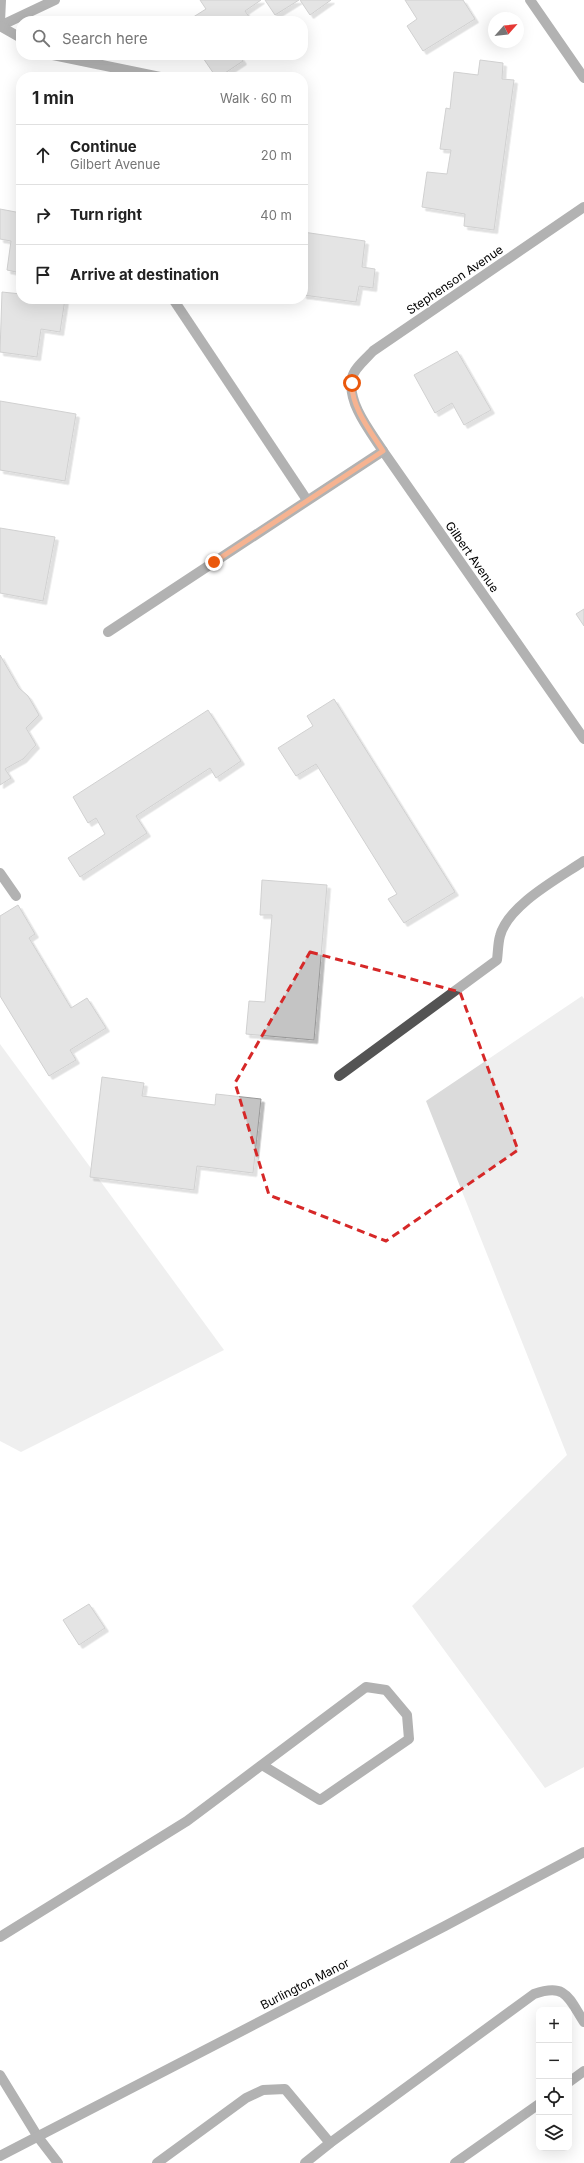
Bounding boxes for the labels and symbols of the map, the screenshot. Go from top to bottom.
north arrow [488,12,524,48]
street label: Stephenson Avenue [404,242,506,317]
route start [343,374,361,392]
street label: Gilbert Avenue [442,518,502,595]
route end [205,553,223,571]
street label: Burlington Manor [258,1954,352,2012]

